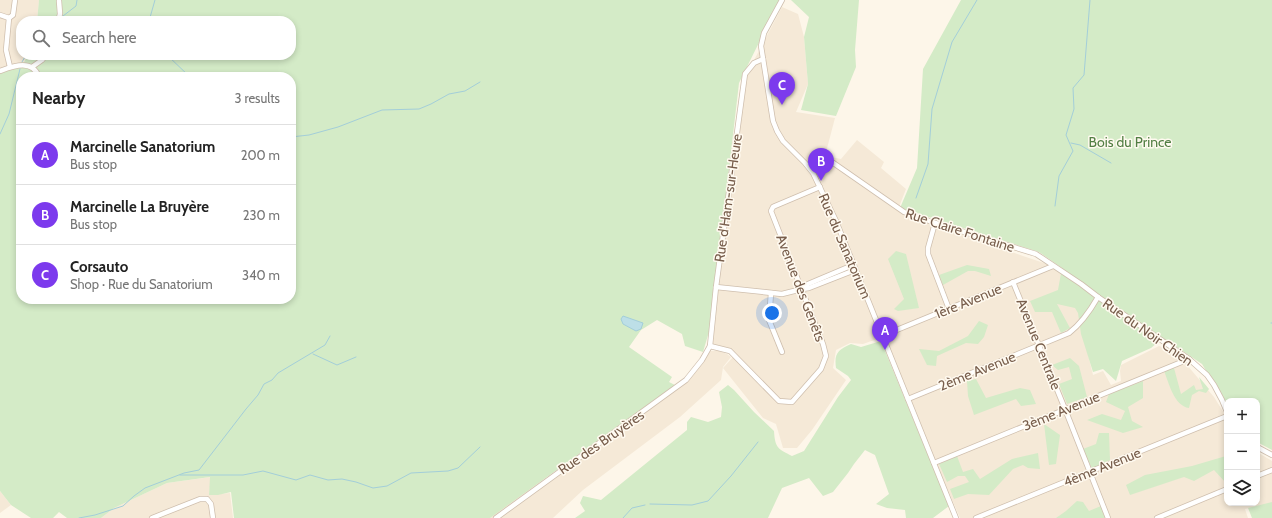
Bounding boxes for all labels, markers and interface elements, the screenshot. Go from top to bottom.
search box [16,16,296,60]
icon: search [30,27,52,49]
text: Search here [62,29,137,47]
pin: C [769,72,795,105]
text: Nearby [32,88,85,108]
text: 3 results [234,90,280,106]
street label: Rue d'Ham-sur-Heure [710,133,746,263]
park label: Bois du Prince [1089,133,1171,151]
text: Marcinelle Sanatorium [70,138,215,156]
text: A [41,147,49,163]
text: 200 m [241,147,280,163]
pin: B [808,148,834,181]
text: Bus stop [70,156,117,172]
street label: Rue du Sanatorium [815,191,875,301]
text: Marcinelle La Bruyère [70,198,209,216]
street label: Rue Claire Fontaine [903,204,1017,256]
text: B [41,207,49,223]
text: 230 m [243,207,280,223]
text: Bus stop [70,216,117,232]
street label: Avenue des Genêts [772,232,830,344]
text: Corsauto [70,258,128,276]
text: C [41,267,49,283]
text: 340 m [242,267,280,283]
text: Shop · Rue du Sanatorium [70,276,213,292]
street label: 1ère Avenue [932,279,1004,323]
street label: Rue du Noir Chien [1099,294,1197,370]
street label: Avenue Centrale [1012,296,1066,392]
your location [762,303,782,323]
pin: A [872,317,898,350]
street label: 2ème Avenue [936,347,1018,395]
street label: 3ème Avenue [1020,387,1102,435]
map controls [1224,398,1260,506]
button: + [1224,398,1260,434]
street label: Rue des Bruyères [554,406,648,478]
button: − [1224,434,1260,470]
street label: 4ème Avenue [1060,443,1144,491]
button: layers [1224,470,1260,506]

